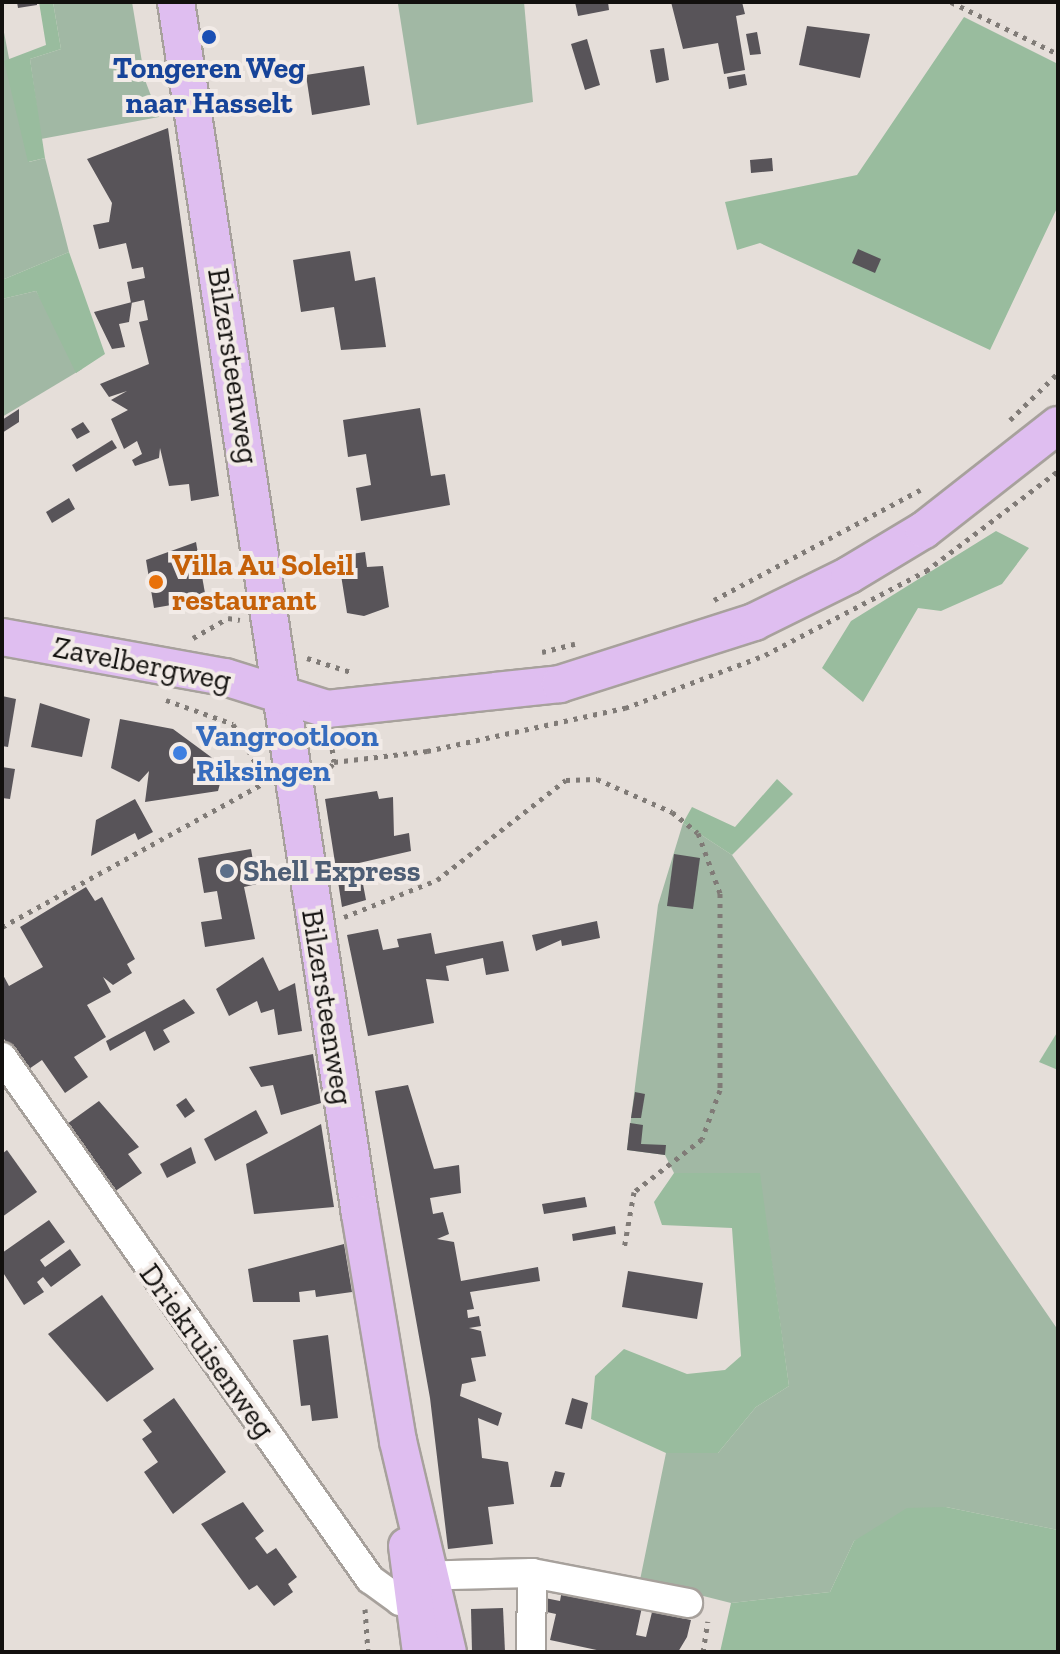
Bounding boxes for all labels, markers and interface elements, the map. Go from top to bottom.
marker: Tongeren Weg naar Hasselt [200,28,218,46]
place label: Tongeren Weg naar Hasselt [112,50,306,120]
street label: Bilzersteenweg [200,266,266,466]
place label: Villa Au Soleil restaurant [172,547,355,618]
marker: Villa Au Soleil restaurant [147,573,165,591]
street label: Zavelbergweg [50,629,234,699]
place label: Vangrootloon Riksingen [196,718,379,788]
marker: Vangrootloon Riksingen [171,744,189,762]
place label: Shell Express [243,853,421,889]
marker: Shell Express [218,862,236,880]
street label: Bilzersteenweg [294,907,360,1107]
street label: Driekruisenweg [132,1257,282,1445]

